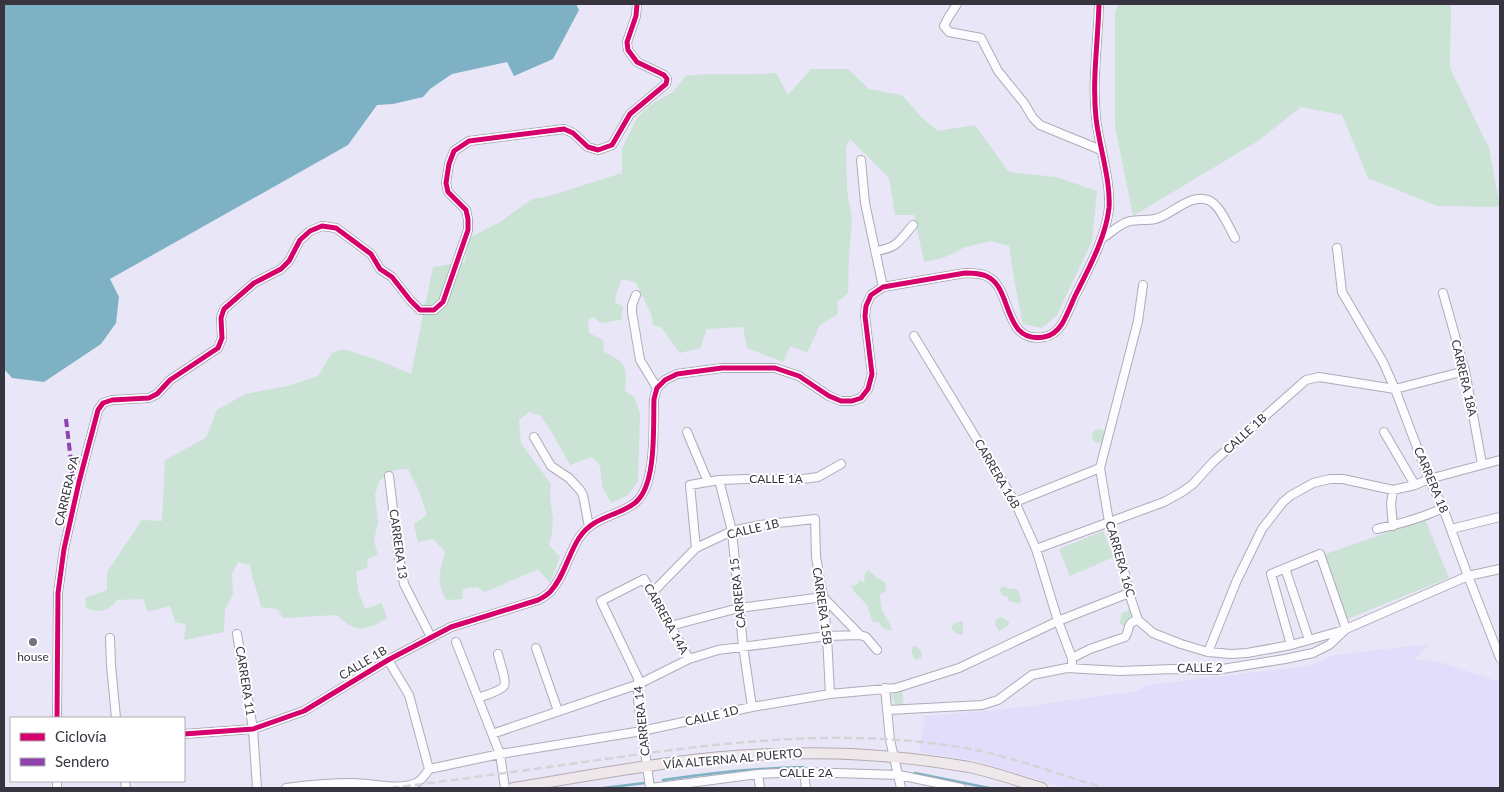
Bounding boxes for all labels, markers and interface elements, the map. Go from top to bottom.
street label: CARRERA 18A [1448,338,1481,419]
street label: CALLE 1B [1220,410,1270,457]
street label: CARRERA 16B [971,436,1024,512]
street label: CARRERA 18 [1411,444,1452,515]
street label: CARRERA 9A [51,454,82,527]
street label: CALLE 1A [749,471,804,486]
street label: CARRERA 13 [386,508,411,580]
street label: CALLE 1B [725,515,781,542]
street label: CARRERA 16C [1102,519,1138,599]
street label: CARRERA 15 [726,557,749,629]
street label: CARRERA 15B [810,566,835,646]
street label: CARRERA 14A [641,581,692,657]
marker: house [27,636,39,648]
street label: CALLE 1B [336,642,390,683]
street label: CARRERA 11 [233,645,258,717]
place label: house [17,649,49,664]
street label: CALLE 2 [1177,660,1223,675]
street label: CARRERA 14 [630,685,653,757]
street label: CALLE 1D [684,702,740,729]
legend [10,717,185,782]
text: Ciclovía [55,727,106,745]
street label: VÍA ALTERNA AL PUERTO [663,745,804,772]
text: Sendero [55,752,109,770]
street label: CALLE 2A [779,765,834,780]

